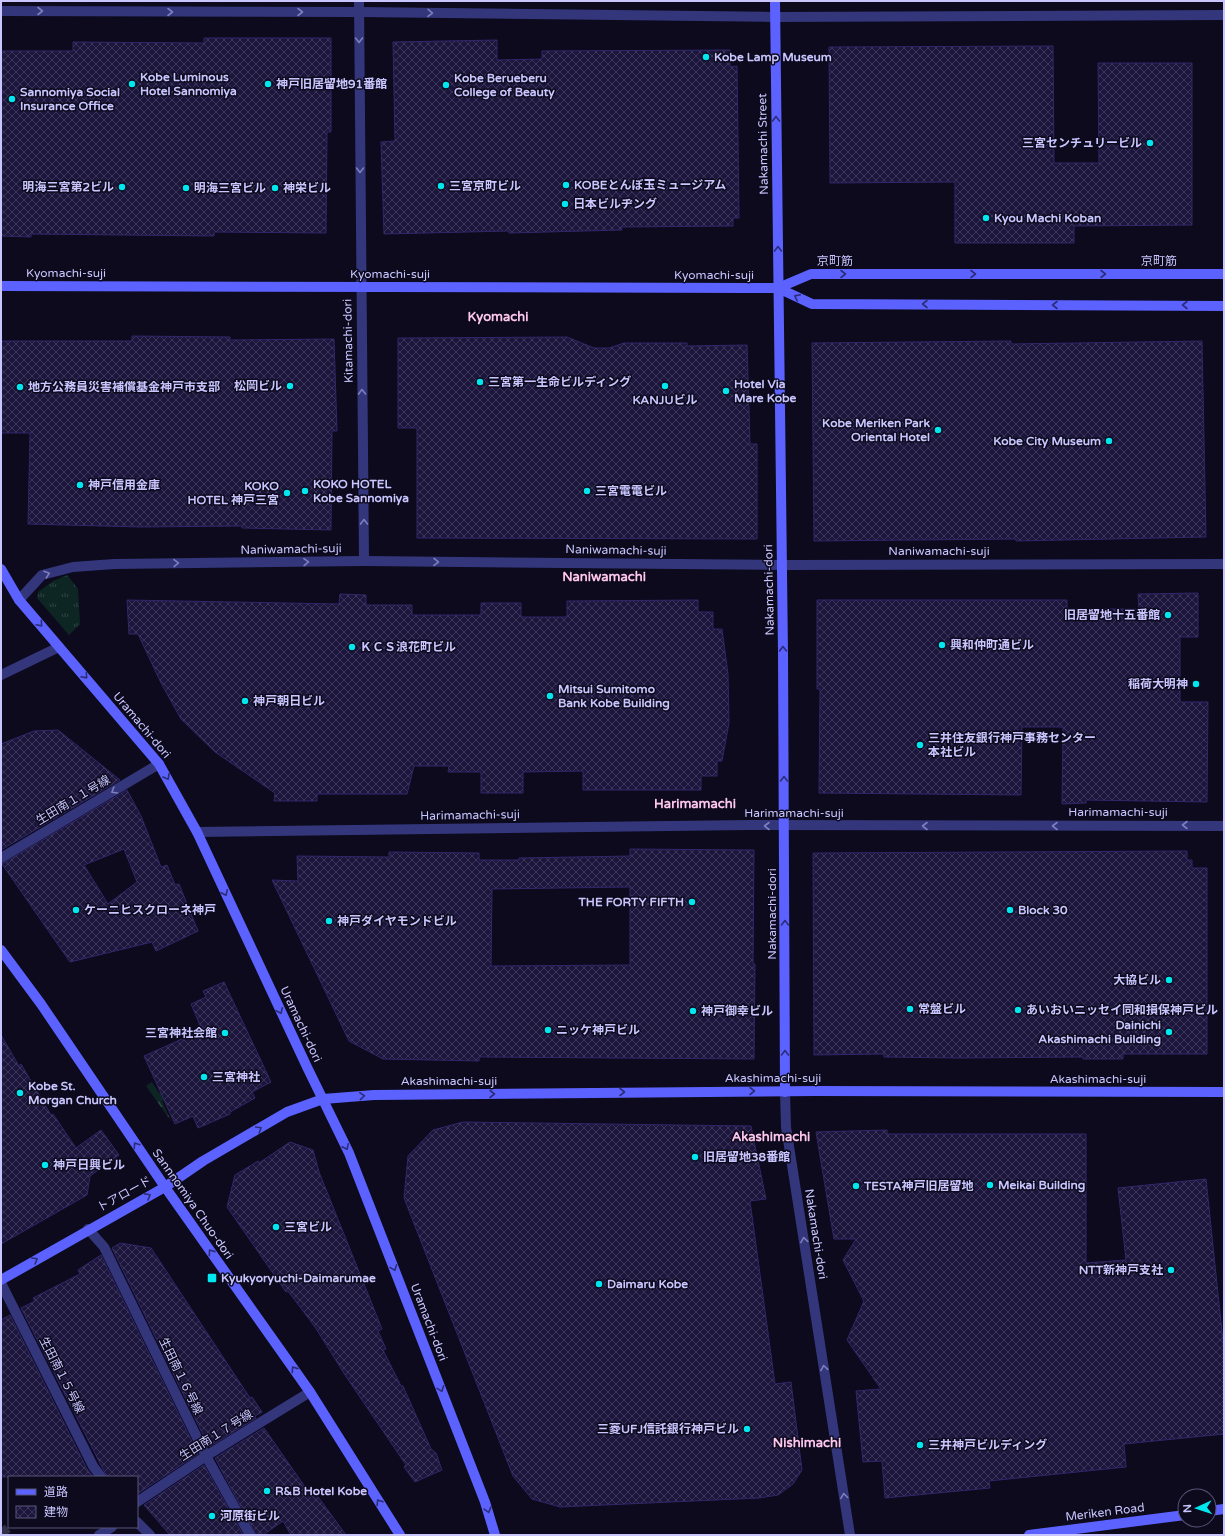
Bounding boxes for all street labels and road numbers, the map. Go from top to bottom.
street label: Nakamachi Street [755,93,771,195]
street label: 京町筋 [817,254,853,268]
street label: 京町筋 [1141,254,1177,268]
street label: Kyomachi-suji [26,266,106,280]
street label: Kyomachi-suji [350,267,430,281]
street label: Kyomachi-suji [674,268,754,282]
street label: Kitamachi-dori [340,299,356,383]
street label: Naniwamachi-suji [240,541,342,557]
street label: Naniwamachi-suji [565,542,667,558]
street label: Nakamachi-dori [761,544,777,636]
street label: Naniwamachi-suji [888,544,990,558]
street label: Uramachi-dori [110,689,174,761]
street label: 生田南１１号線 [33,772,113,828]
street label: Harimamachi-suji [1068,805,1168,819]
street label: Harimamachi-suji [744,806,844,820]
street label: Harimamachi-suji [420,807,520,823]
street label: Nakamachi-dori [765,868,779,960]
street label: Uramachi-dori [277,984,325,1064]
street label: Akashimachi-suji [725,1071,821,1085]
street label: Akashimachi-suji [1050,1072,1146,1086]
street label: Akashimachi-suji [401,1074,497,1088]
street label: Sannnomiya Chuo-dori [150,1146,236,1262]
street label: トアロード [94,1173,154,1215]
street label: Nakamachi-dori [802,1188,830,1280]
street label: Uramachi-dori [408,1281,450,1363]
street label: 生田南１５号線 [37,1334,87,1416]
street label: 生田南１６号線 [156,1335,206,1417]
street label: 生田南１７号線 [177,1407,255,1463]
street label: Meriken Road [1065,1500,1145,1524]

